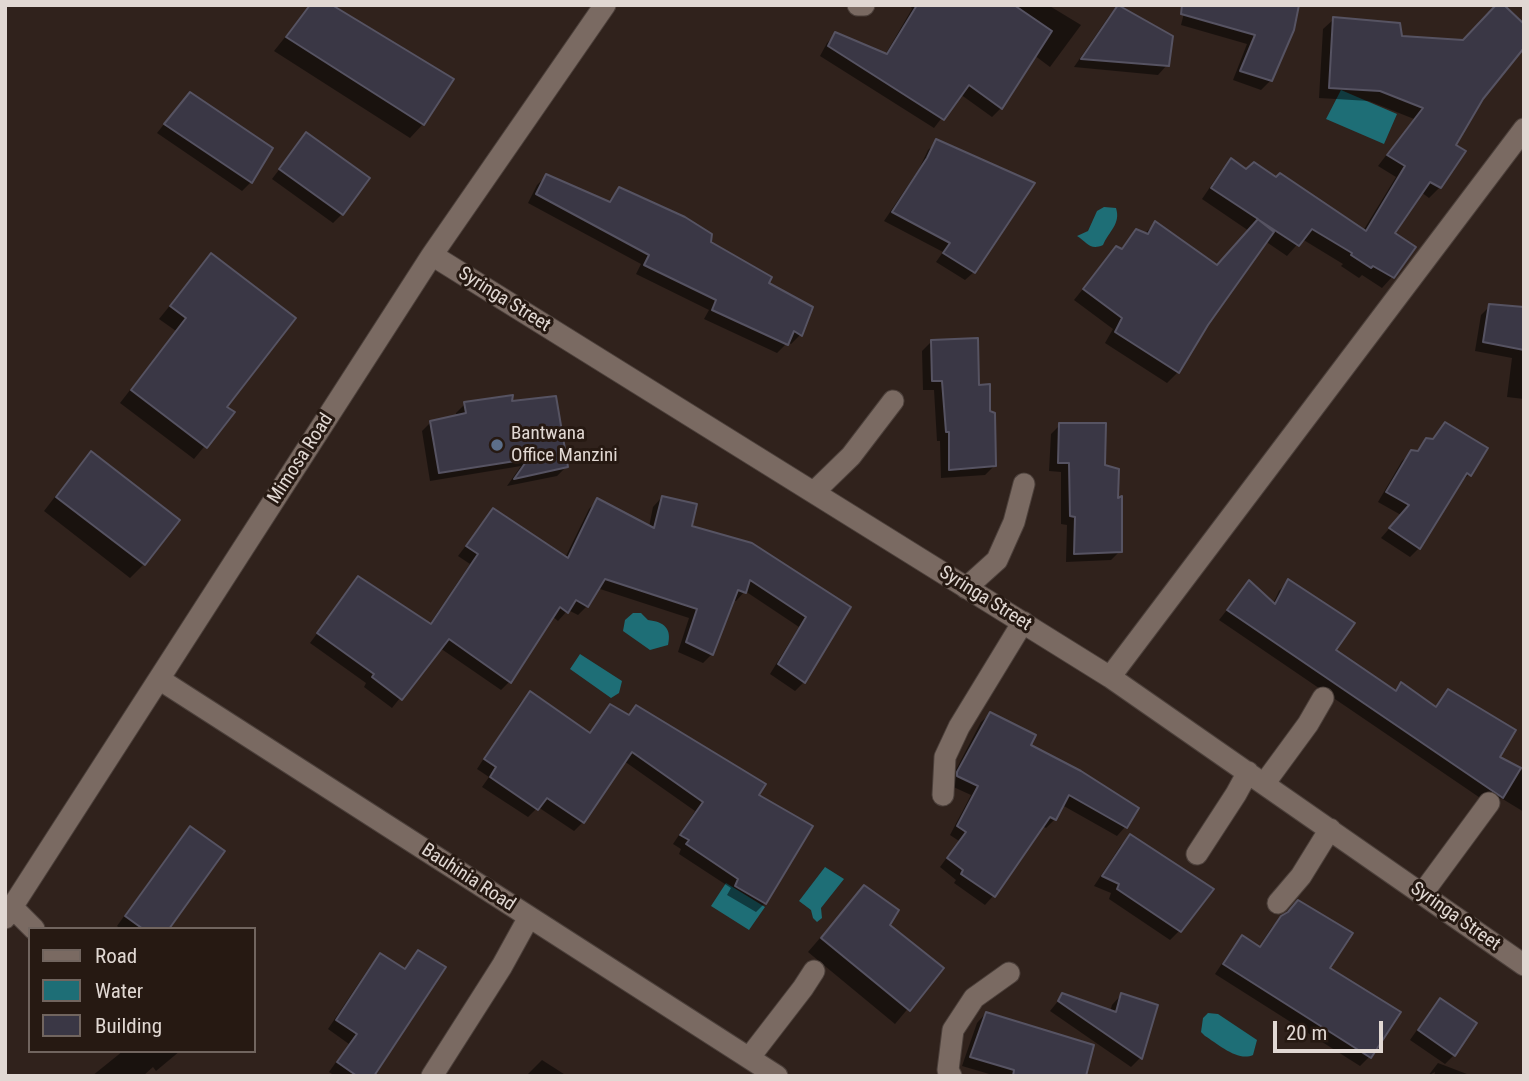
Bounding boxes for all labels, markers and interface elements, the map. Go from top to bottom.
street label: Syringa Street [454,263,554,337]
street label: Mimosa Road [263,410,339,508]
place label: Bantwana Office Manzini [511,423,618,467]
marker: Bantwana Office Manzini [489,437,505,453]
street label: Syringa Street [935,562,1035,636]
street label: Bauhinia Road [417,839,519,917]
street label: Syringa Street [1406,878,1504,956]
legend [28,927,256,1053]
text: Road [95,944,137,968]
text: Water [95,979,143,1003]
scale bar [1277,1007,1387,1052]
text: Building [95,1014,162,1038]
text: 20 m [1286,1021,1327,1045]

